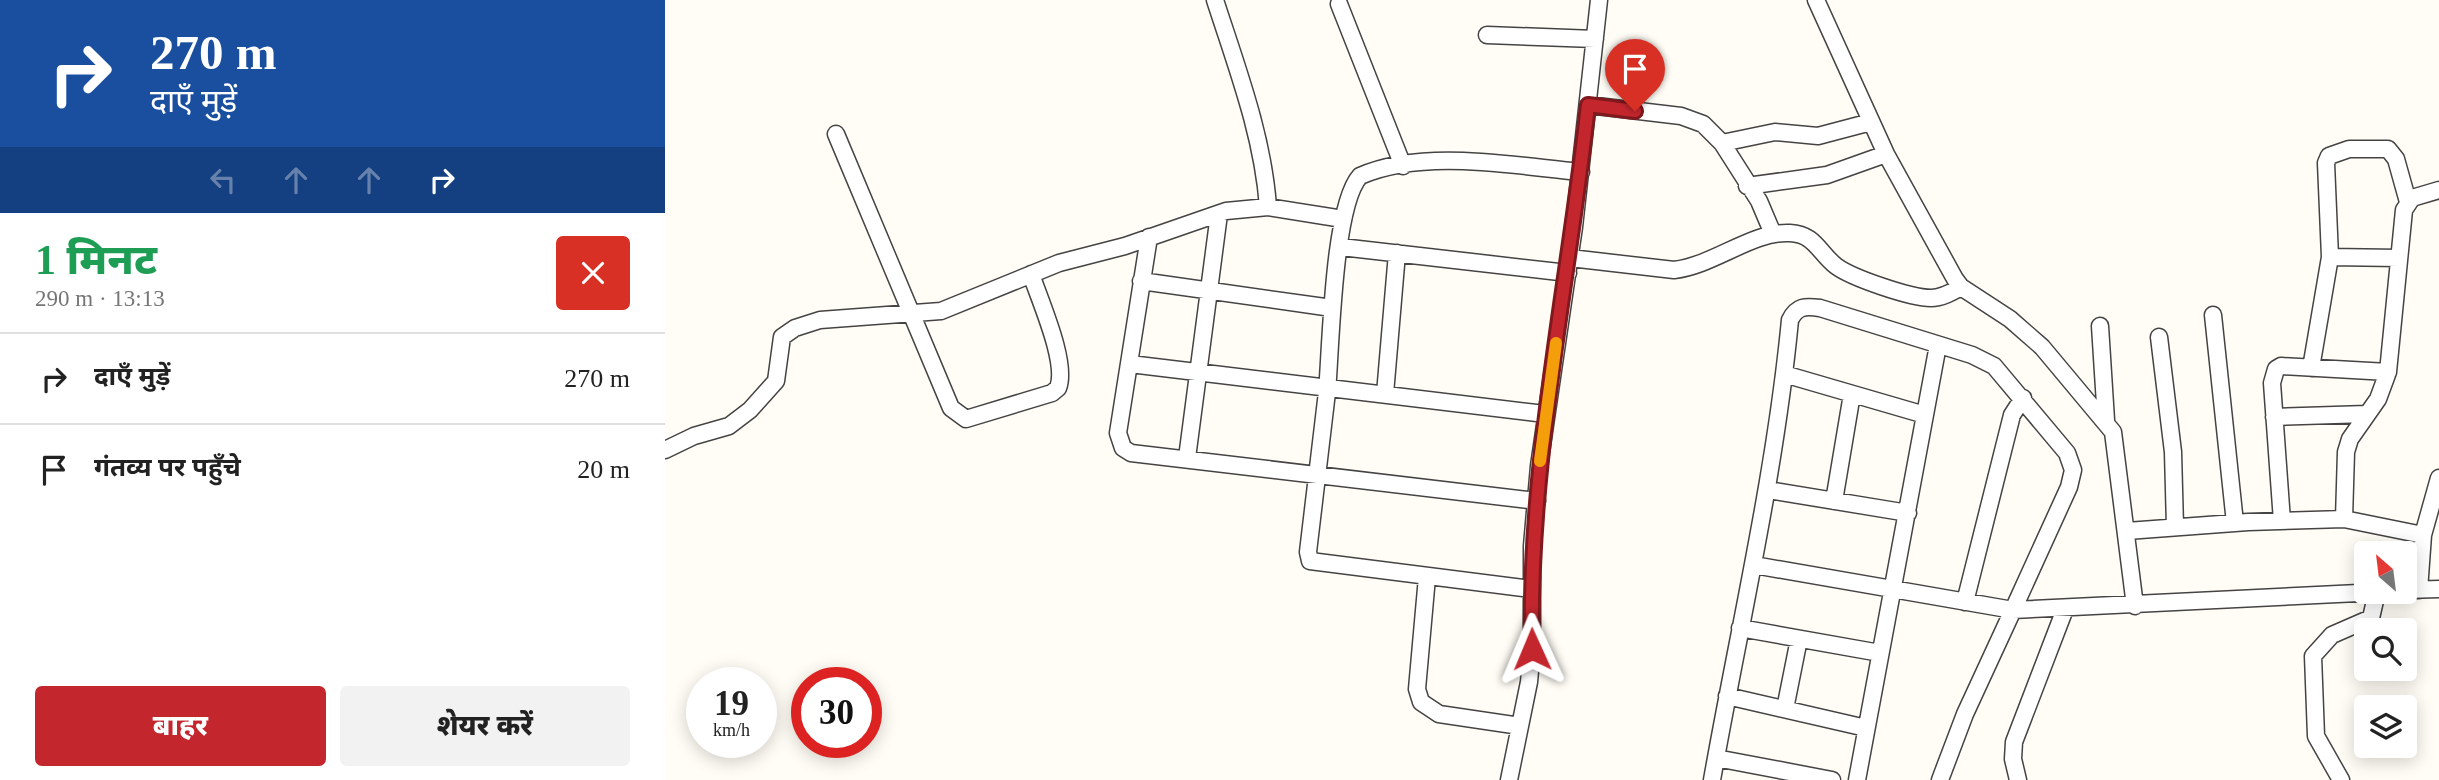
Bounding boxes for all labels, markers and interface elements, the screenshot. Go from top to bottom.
text: 270 m [150,25,277,80]
icon: right [35,28,126,119]
pin [1605,39,1665,111]
icon: arrive [1616,50,1654,88]
text: दाएँ मुड़ें [150,83,237,119]
icon: left [204,161,242,199]
icon: ahead [277,161,315,199]
icon: ahead [350,161,388,199]
icon: right [423,161,461,199]
button: close [556,236,630,310]
text: 1 मिनट [35,237,157,283]
text: 290 m · 13:13 [35,286,165,311]
icon: right [35,360,73,398]
text: दाएँ मुड़ें [94,362,170,391]
text: 270 m [564,364,630,393]
icon: arrive [35,451,73,489]
text: गंतव्य पर पहुँचे [94,453,241,482]
text: 20 m [577,455,630,484]
north arrow [2354,541,2417,604]
map controls [2354,541,2417,758]
position arrow [1495,612,1569,686]
button: search [2354,618,2417,681]
speed limit sign: 30 [791,667,882,758]
text: 19 [714,684,749,723]
button: बाहर [35,686,326,766]
button: शेयर करें [340,686,630,766]
button: layers [2354,695,2417,758]
text: km/h [713,720,750,740]

